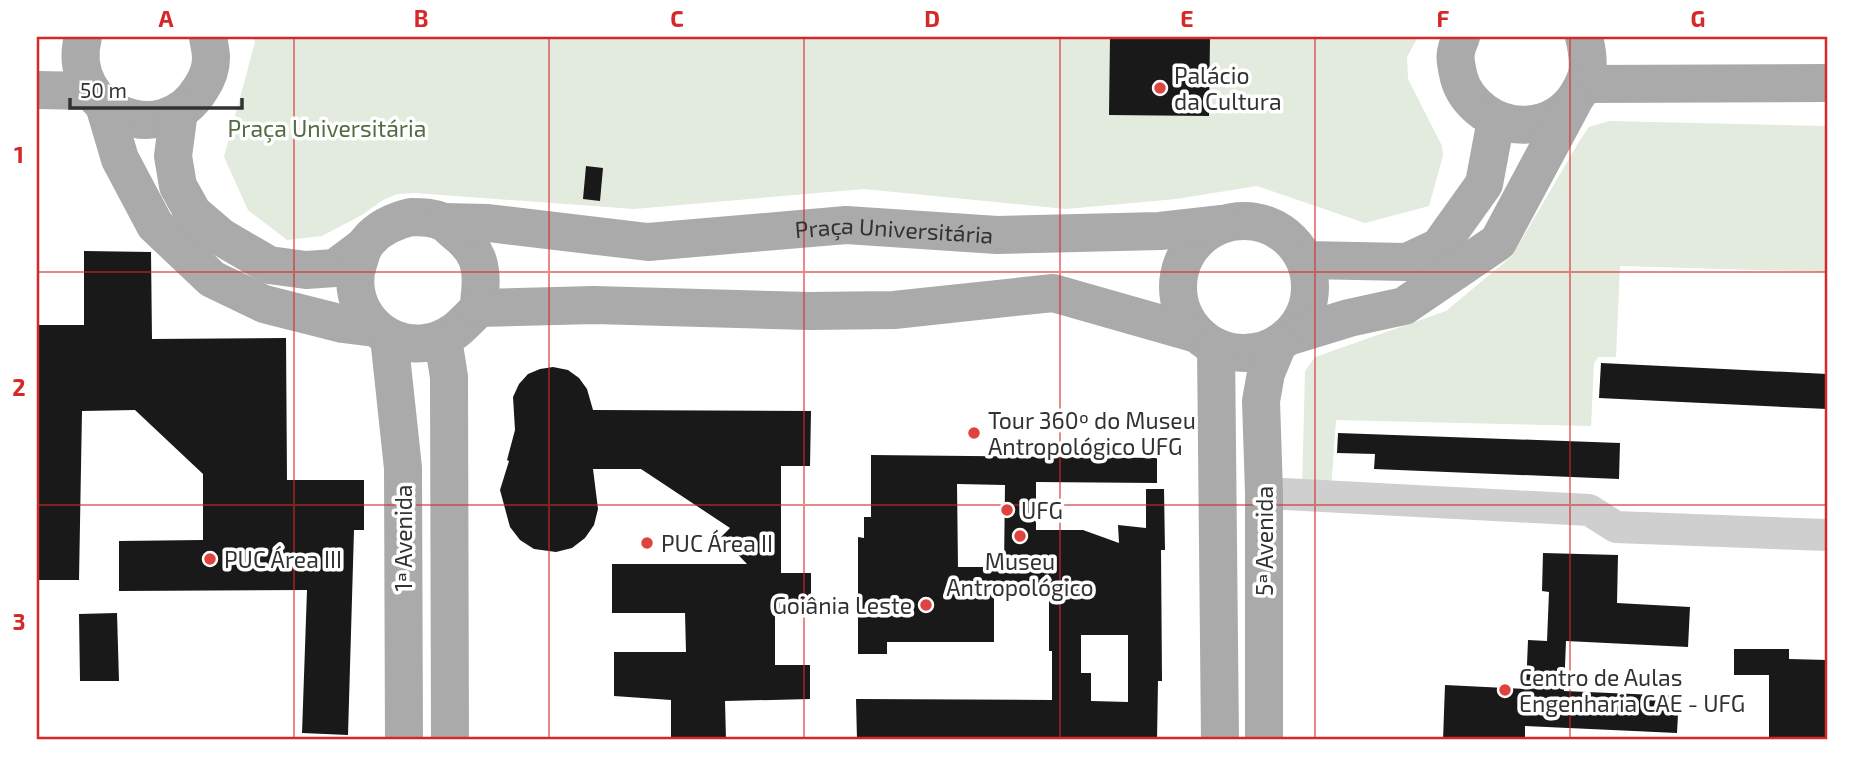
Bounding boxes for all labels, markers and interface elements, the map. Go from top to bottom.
text: A [158,4,174,32]
text: B [414,4,428,32]
text: C [670,4,684,32]
text: D [924,4,940,32]
text: E [1180,4,1194,32]
text: F [1437,4,1450,32]
text: G [1691,4,1705,32]
place label: Palácio da Cultura [1174,61,1282,115]
scale bar [70,66,242,110]
text: 50 m [80,77,127,102]
marker: Palácio da Cultura [1152,80,1168,96]
park label: Praça Universitária [228,114,426,143]
text: 1 [14,140,24,168]
street label: Praça Universitária [794,211,994,249]
text: 2 [12,373,26,401]
place label: Tour 360º do Museu Antropológico UFG [988,406,1196,460]
marker: Tour 360º do Museu Antropológico UFG [966,425,982,441]
street label: 1ª Avenida [389,485,417,592]
street label: 5ª Avenida [1250,486,1278,596]
place label: UFG [1021,496,1063,524]
marker: UFG [999,502,1015,518]
marker: Museu Antropológico [1012,528,1028,544]
place label: PUC Área II [661,529,773,557]
marker: PUC Área II [639,535,655,551]
place label: PUC Área III [224,545,342,573]
place label: Museu Antropológico [946,547,1094,601]
marker: PUC Área III [202,551,218,567]
place label: Goiânia Leste [772,591,912,619]
marker: Goiânia Leste [918,597,934,613]
text: 3 [12,607,26,635]
place label: Centro de Aulas Engenharia CAE - UFG [1519,663,1745,717]
marker: Centro de Aulas Engenharia CAE - UFG [1497,682,1513,698]

